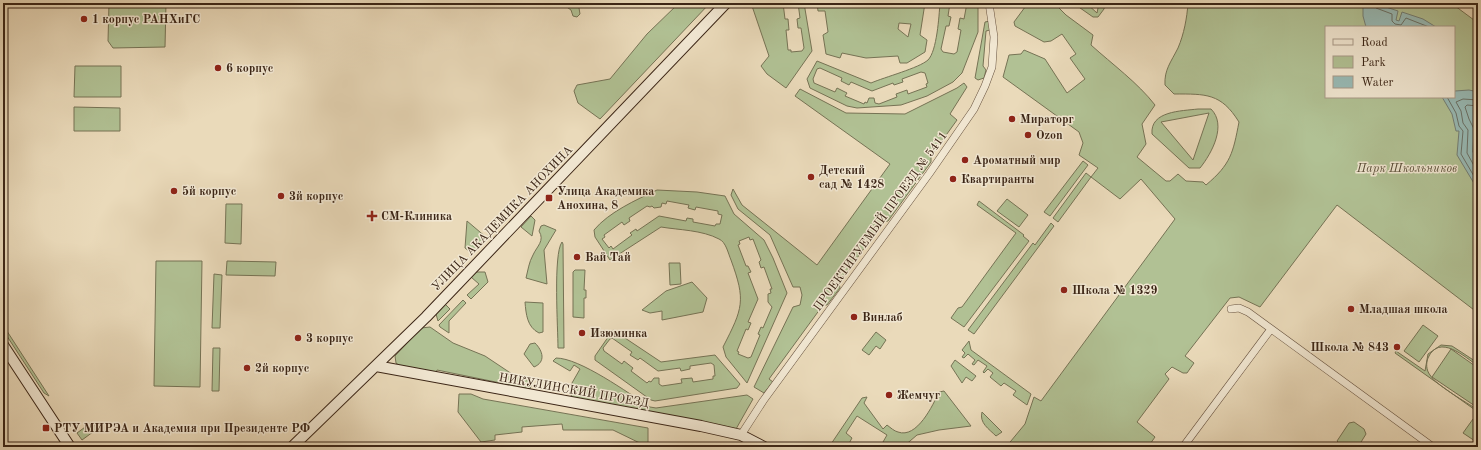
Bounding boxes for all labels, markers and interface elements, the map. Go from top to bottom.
marker: 1 корпус РАНХиГС [79,14,89,24]
place label: 1 корпус РАНХиГС [92,14,200,26]
legend [1325,26,1455,98]
text: Road [1361,37,1388,49]
text: Park [1361,57,1386,69]
marker: 6 корпус [213,63,223,73]
place label: 6 корпус [226,63,274,75]
text: Water [1361,77,1394,89]
marker: Мираторг [1007,114,1017,124]
place label: Мираторг [1020,114,1074,126]
street label: ПРОЕКТИРУЕМЫЙ ПРОЕЗД № 5411 [809,128,950,314]
marker: Ozon [1023,130,1033,140]
place label: Ozon [1036,130,1063,142]
street label: УЛИЦА АКАДЕМИКА АНОХИНА [430,144,575,294]
marker: Ароматный мир [960,155,970,165]
place label: Ароматный мир [973,155,1061,167]
park label: Парк Школьников [1356,163,1457,175]
place label: Детский сад № 1428 [819,165,884,191]
marker: Детский сад № 1428 [806,172,816,182]
marker: Квартиранты [948,174,958,184]
place label: Квартиранты [961,174,1035,186]
place label: 5й корпус [182,185,237,198]
marker: 5й корпус [169,186,179,196]
place label: Улица Академика Анохина, 8 [557,186,654,212]
marker: 3й корпус [276,191,286,201]
place label: 3й корпус [289,191,344,203]
marker: Улица Академика Анохина, 8 [544,193,554,203]
marker: СМ-Клиника [366,210,378,222]
place label: СМ-Клиника [381,211,452,223]
marker: Вай Тай [572,252,582,262]
place label: Вай Тай [585,252,631,264]
marker: Школа № 1329 [1059,285,1069,295]
place label: Школа № 1329 [1072,285,1157,297]
marker: Младшая школа [1346,304,1356,314]
place label: Младшая школа [1359,304,1448,316]
marker: Винлаб [849,312,859,322]
place label: Винлаб [862,312,903,324]
marker: Изюминка [577,328,587,338]
place label: Изюминка [590,328,647,340]
marker: 3 корпус [293,333,303,343]
place label: 3 корпус [306,333,354,345]
place label: Школа № 843 [1311,342,1389,354]
marker: Школа № 843 [1392,342,1402,352]
marker: 2й корпус [242,363,252,373]
place label: 2й корпус [255,363,310,375]
street label: НИКУЛИНСКИЙ ПРОЕЗД [498,369,650,410]
marker: Жемчуг [884,390,894,400]
place label: Жемчуг [897,390,940,402]
marker: РТУ МИРЭА и Академия при Президенте РФ [41,423,51,433]
place label: РТУ МИРЭА и Академия при Президенте РФ [54,423,310,435]

